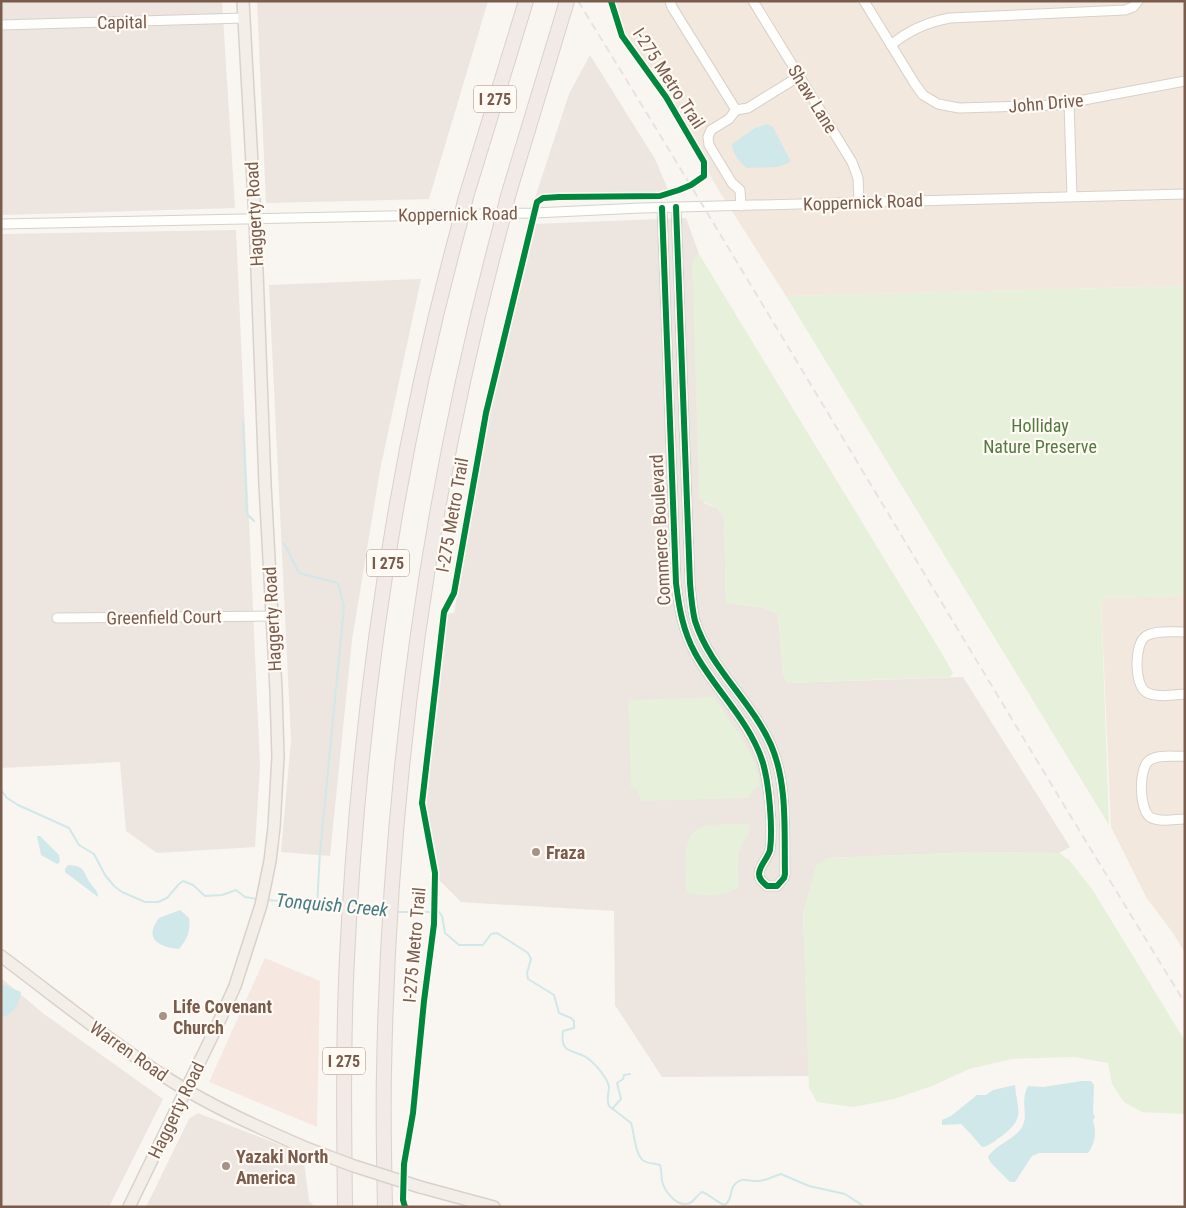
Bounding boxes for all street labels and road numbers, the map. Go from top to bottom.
street label: Capital [97,11,147,33]
street label: I-275 Metro Trail [629,24,709,132]
street label: Shaw Lane [784,61,842,137]
road number: I 275 [474,86,516,112]
street label: John Drive [1008,89,1084,117]
street label: Haggerty Road [241,161,267,267]
street label: Koppernick Road [803,189,923,215]
street label: Koppernick Road [398,202,518,226]
street label: Commerce Boulevard [646,454,674,606]
street label: I-275 Metro Trail [432,456,472,574]
road number: I 275 [367,550,409,576]
street label: Haggerty Road [259,566,285,672]
street label: Greenfield Court [106,605,222,629]
street label: I-275 Metro Trail [398,886,430,1004]
street label: Warren Road [86,1017,172,1085]
road number: I 275 [323,1048,365,1074]
street label: Haggerty Road [144,1058,208,1162]

